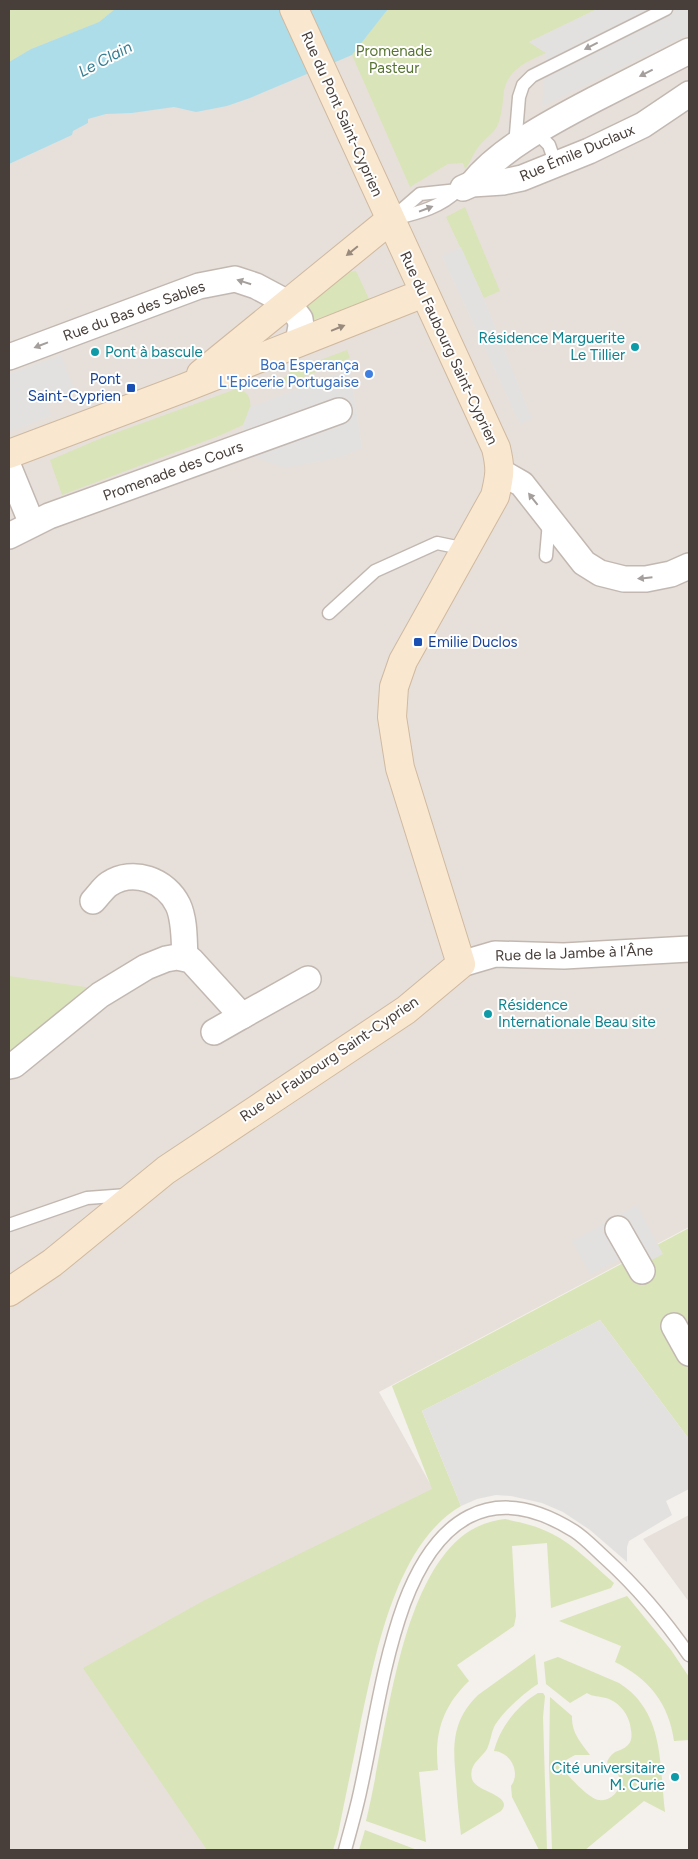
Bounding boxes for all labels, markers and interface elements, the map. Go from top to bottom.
street label: Rue du Pont Saint-Cyprien [297,29,387,199]
water label: Le Clain [75,37,135,81]
park label: Promenade Pasteur [356,42,432,77]
one-way arrow [584,42,599,50]
one-way arrow [639,69,653,77]
street label: Rue Émile Duclaux [517,121,637,185]
one-way arrow [419,205,433,213]
one-way arrow [346,245,359,256]
street label: Rue du Faubourg Saint-Cyprien [396,248,502,448]
street label: Rue du Bas des Sables [61,277,207,345]
one-way arrow [236,278,251,286]
one-way arrow [331,324,346,332]
place label: Résidence Marguerite Le Tillier [478,329,625,364]
one-way arrow [33,341,48,349]
marker: Résidence Marguerite Le Tillier [629,341,641,353]
place label: Pont à bascule [105,343,203,361]
marker: Pont à bascule [89,346,101,358]
place label: Boa Esperança L'Epicerie Portugaise [219,356,359,391]
marker: Boa Esperança L'Epicerie Portugaise [363,368,375,380]
place label: Pont Saint-Cyprien [28,370,121,405]
marker: Pont Saint-Cyprien [125,382,137,394]
street label: Promenade des Cours [101,437,245,505]
one-way arrow [528,493,539,506]
one-way arrow [637,574,653,582]
place label: Emilie Duclos [428,633,518,651]
marker: Emilie Duclos [412,636,424,648]
street label: Rue de la Jambe à l'Âne [495,941,653,965]
street label: Rue du Faubourg Saint-Cyprien [236,992,422,1126]
place label: Résidence Internationale Beau site [498,996,656,1031]
marker: Résidence Internationale Beau site [482,1008,494,1020]
place label: Cité universitaire M. Curie [552,1759,665,1794]
marker: Cité universitaire M. Curie [669,1771,681,1783]

